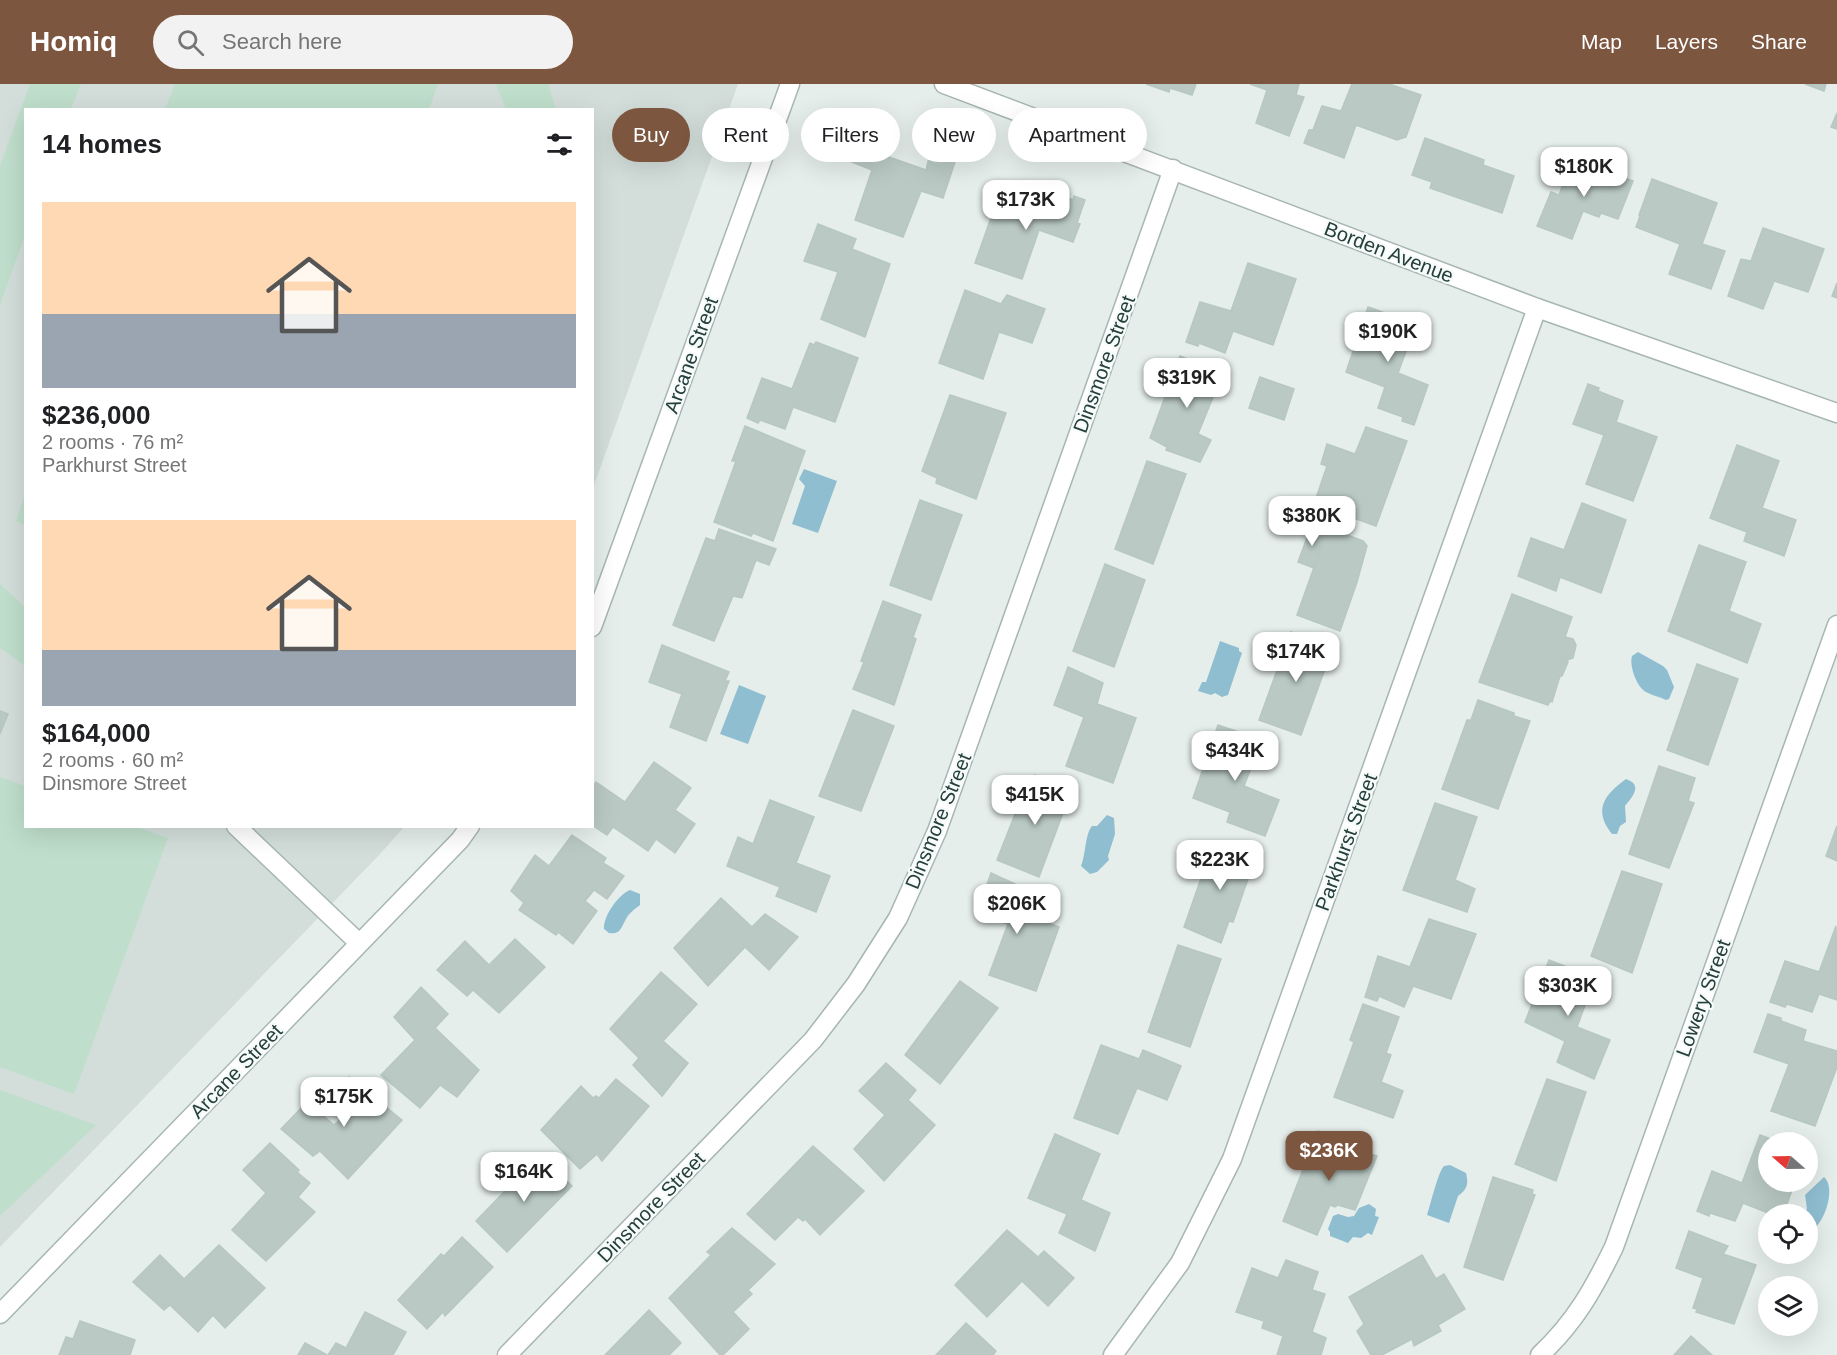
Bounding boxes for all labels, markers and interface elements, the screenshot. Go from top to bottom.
search box [153,15,573,69]
text: Homiq [30,26,117,57]
icon: search [174,26,207,59]
text: Search here [222,29,342,54]
text: Map [1581,30,1622,53]
text: Layers [1655,30,1718,53]
text: Share [1751,30,1807,53]
chip: Buy [612,108,690,162]
chip: Rent [702,108,789,162]
chip: Filters [801,108,900,162]
chip: New [912,108,996,162]
chip: Apartment [1008,108,1147,162]
icon: filters [543,128,576,161]
text: 14 homes [42,129,162,159]
pin: $180K [1542,147,1626,198]
text: $180K [1555,155,1613,177]
pin: $173K [984,180,1068,231]
text: $173K [997,188,1055,210]
street label: Borden Avenue [1321,217,1457,287]
icon: home [255,241,363,349]
street label: Dinsmore Street [1069,292,1139,436]
street label: Arcane Street [660,293,722,416]
pin: $190K [1346,312,1430,363]
text: $190K [1359,320,1417,342]
pin: $319K [1145,358,1229,409]
text: $319K [1158,366,1216,388]
text: $236,000 [42,400,150,430]
text: 2 rooms · 76 m² [42,431,183,453]
text: Parkhurst Street [42,454,187,476]
pin: $380K [1270,496,1354,547]
text: $380K [1283,504,1341,526]
icon: home [255,559,363,667]
pin: $174K [1254,632,1338,683]
text: $174K [1267,640,1325,662]
text: $164,000 [42,718,150,748]
pin: $434K [1193,731,1277,782]
text: $434K [1206,739,1264,761]
text: 2 rooms · 60 m² [42,749,183,771]
street label: Dinsmore Street [901,749,975,892]
street label: Parkhurst Street [1311,770,1381,914]
text: Dinsmore Street [42,772,187,794]
pin: $415K [993,775,1077,826]
text: $415K [1006,783,1064,805]
pin: $223K [1178,840,1262,891]
text: $223K [1191,848,1249,870]
pin: $206K [975,884,1059,935]
text: $206K [988,892,1046,914]
street label: Lowery Street [1672,936,1735,1060]
pin: $303K [1526,966,1610,1017]
text: $303K [1539,974,1597,996]
street label: Arcane Street [186,1019,287,1123]
pin: $175K [302,1077,386,1128]
text: $175K [315,1085,373,1107]
pin: $236K [1287,1131,1371,1182]
north arrow [1758,1132,1818,1192]
map controls [1758,1132,1818,1336]
text: $236K [1300,1139,1358,1161]
street label: Dinsmore Street [593,1147,709,1267]
pin: $164K [482,1152,566,1203]
text: $164K [495,1160,553,1182]
button: locate [1758,1204,1818,1264]
button: layers [1758,1276,1818,1336]

